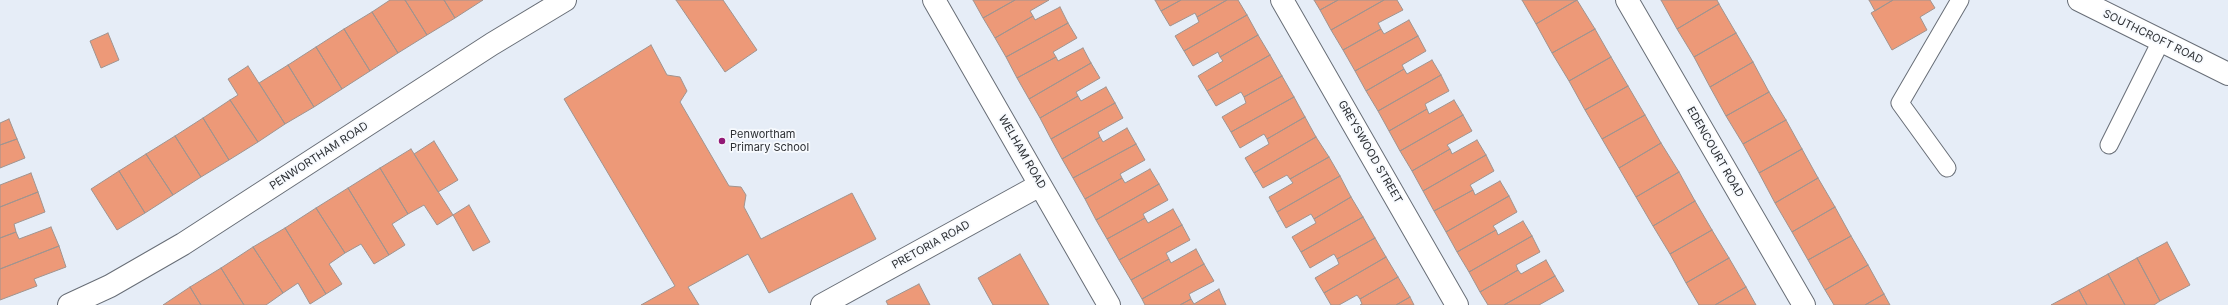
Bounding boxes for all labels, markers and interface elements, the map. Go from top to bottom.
street label: SOUTHCROFT ROAD [2101,7,2205,67]
street label: GREYSWOOD STREET [1335,98,1405,206]
street label: EDENCOURT ROAD [1684,105,1746,199]
street label: WELHAM ROAD [996,113,1048,191]
street label: PENWORTHAM ROAD [267,119,371,193]
place label: Penwortham Primary School [730,128,809,154]
marker: Penwortham Primary School [717,136,727,146]
street label: PRETORIA ROAD [890,218,972,272]

